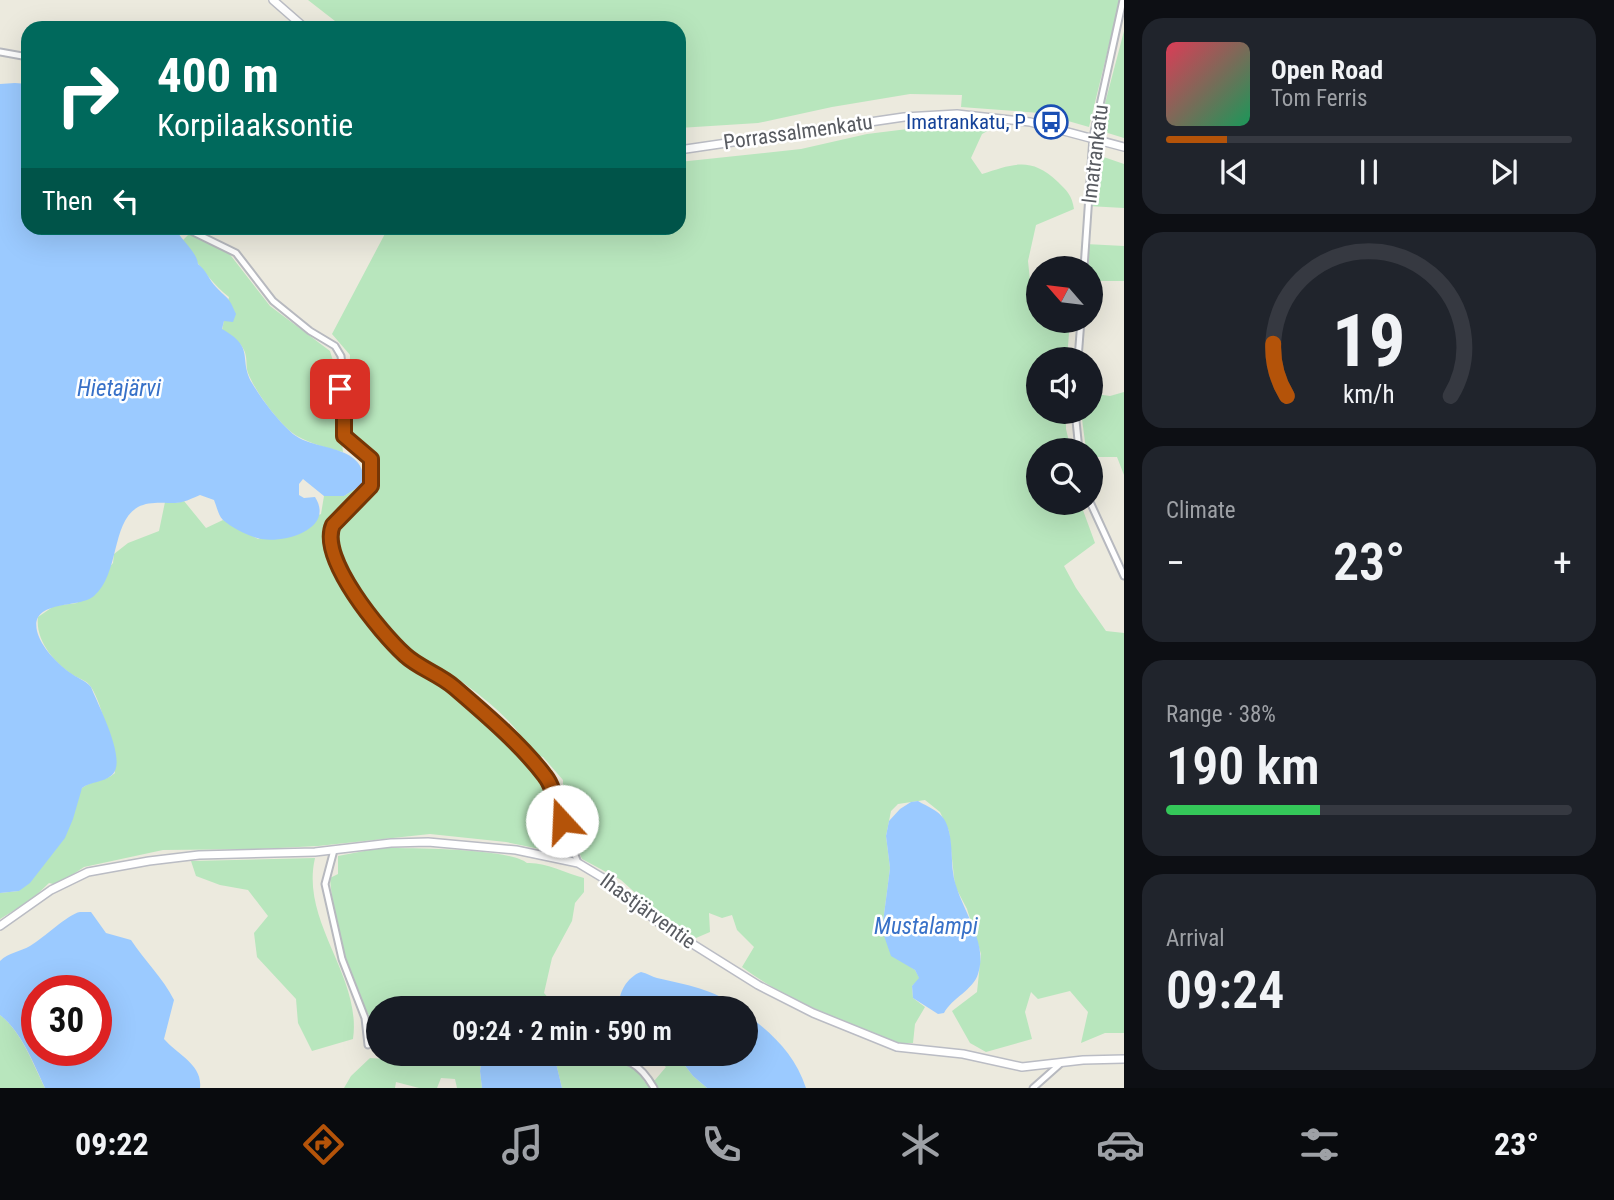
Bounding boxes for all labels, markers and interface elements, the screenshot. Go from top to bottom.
text: 400 m [157,47,279,104]
icon: right [42,49,133,140]
text: Open Road [1271,55,1383,85]
text: Tom Ferris [1271,85,1367,112]
bus stop icon: Imatrankatu, P [1032,103,1070,141]
street label: Imatrankatu [1077,103,1113,205]
text: Korpilaaksontie [157,106,353,144]
street label: Porrassalmenkatu [722,110,874,154]
place label: Imatrankatu, P [906,110,1026,134]
icon: previous [1215,153,1253,191]
icon: pause [1350,153,1388,191]
icon: next [1485,153,1523,191]
icon: left [107,182,145,220]
text: Then [42,186,93,216]
north arrow [1026,256,1102,332]
map controls [1026,256,1103,515]
text: 19 [1332,298,1406,384]
button: sound [1026,347,1103,424]
pin [310,359,370,419]
icon: arrive [321,370,359,408]
water label: Hietajärvi [77,375,162,402]
text: km/h [1343,380,1395,409]
button: search [1026,438,1103,515]
text: Climate [1166,497,1236,524]
text: 23° [1333,532,1405,593]
text: − [1166,541,1185,585]
text: + [1553,541,1572,585]
text: Range · 38% [1166,701,1276,728]
text: 190 km [1166,736,1320,797]
position arrow [525,784,599,858]
street label: Ihastjärventie [596,868,701,954]
water label: Mustalampi [874,913,979,940]
text: Arrival [1166,925,1225,952]
text: 09:24 [1166,960,1284,1021]
speed limit sign: 30 [21,975,112,1066]
text: 09:24 · 2 min · 590 m [452,1016,672,1046]
icon: directions [299,1120,348,1169]
icon: music [498,1120,547,1169]
icon: phone [697,1120,746,1169]
icon: climate [896,1120,945,1169]
icon: car [1096,1120,1145,1169]
icon: filters [1295,1120,1344,1169]
text: 09:22 [75,1125,149,1163]
text: 23° [1494,1125,1539,1163]

